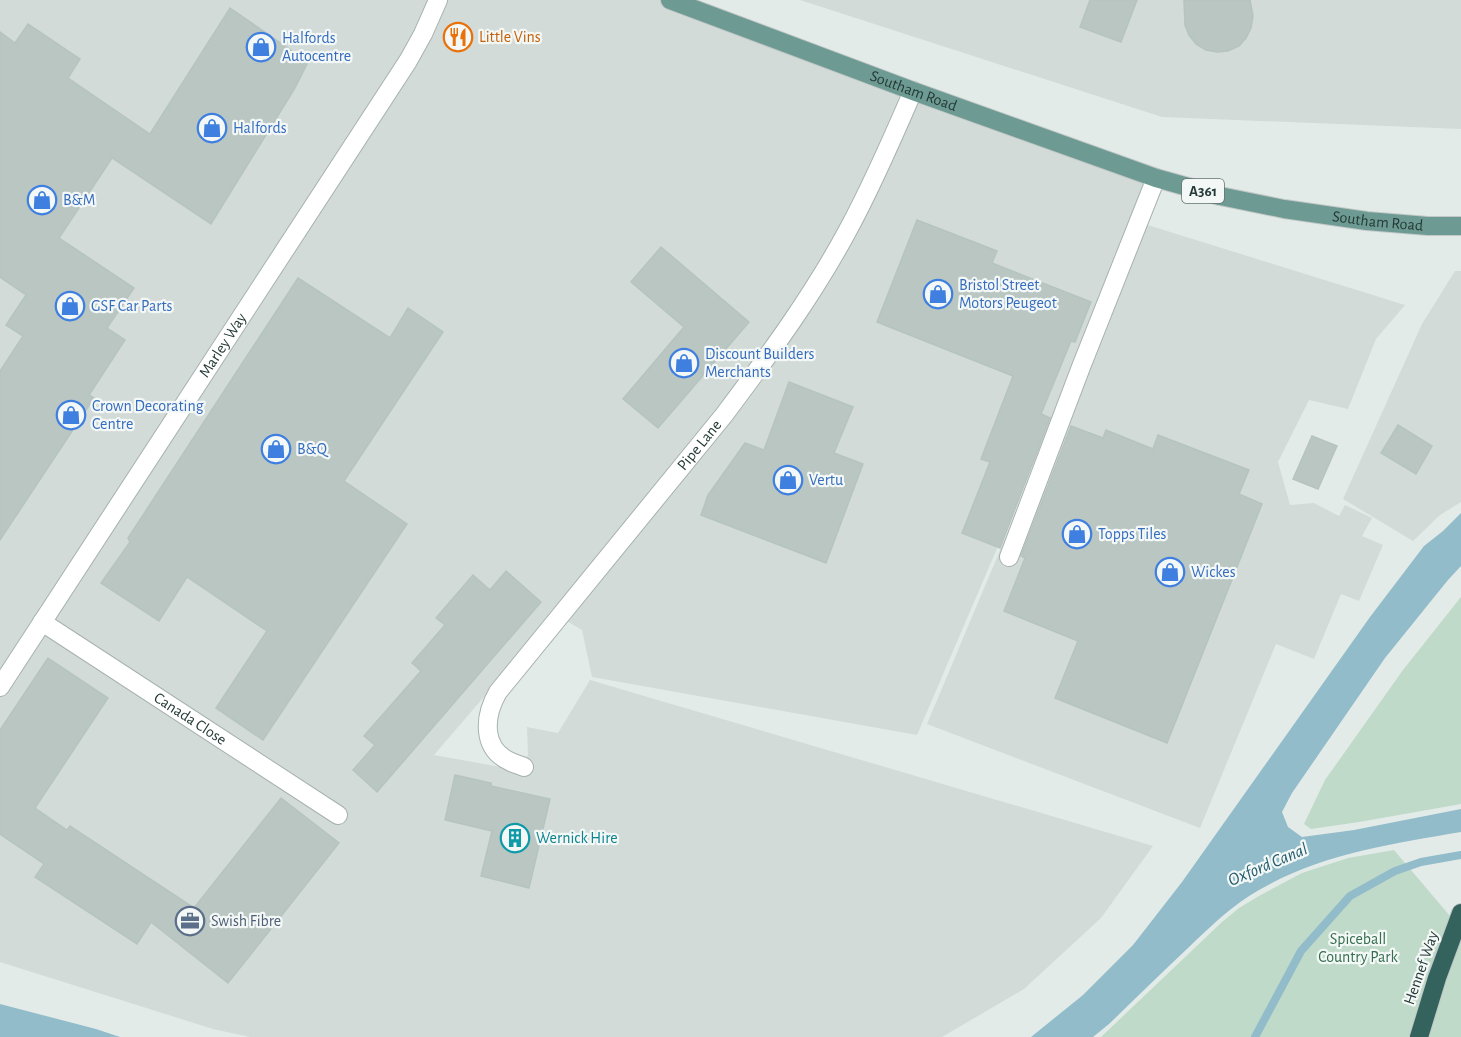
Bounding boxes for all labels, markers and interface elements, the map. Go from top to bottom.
restaurant icon: Little Vins [442,21,474,53]
place label: Little Vins [479,29,541,45]
place label: Halfords Autocentre [282,30,351,64]
shop icon: Halfords Autocentre [245,31,277,63]
street label: Southam Road [868,68,959,114]
shop icon: Halfords [196,112,228,144]
place label: Halfords [233,120,287,136]
road number: A361 [1182,179,1224,203]
shop icon: B&M [26,184,58,216]
place label: B&M [63,192,95,208]
street label: Southam Road [1331,208,1424,234]
place label: Bristol Street Motors Peugeot [959,277,1057,311]
shop icon: Bristol Street Motors Peugeot [922,278,954,310]
shop icon: GSF Car Parts [54,290,86,322]
place label: GSF Car Parts [91,298,173,314]
street label: Marley Way [196,310,250,380]
place label: Discount Builders Merchants [705,346,815,380]
shop icon: Discount Builders Merchants [668,347,700,379]
place label: Crown Decorating Centre [92,398,204,432]
shop icon: Crown Decorating Centre [55,399,87,431]
street label: Pipe Lane [674,417,725,473]
shop icon: B&Q [260,433,292,465]
place label: B&Q [297,441,329,458]
shop icon: Vertu [772,464,804,496]
place label: Vertu [809,472,843,488]
shop icon: Topps Tiles [1061,518,1093,550]
place label: Topps Tiles [1098,526,1167,542]
shop icon: Wickes [1154,556,1186,588]
place label: Wickes [1191,564,1236,580]
street label: Canada Close [151,689,229,748]
building icon: Wernick Hire [499,822,531,854]
place label: Wernick Hire [536,830,618,846]
water label: Oxford Canal [1225,840,1311,890]
office icon: Swish Fibre [174,905,206,937]
place label: Swish Fibre [211,913,281,929]
street label: Hennef Way [1401,929,1442,1007]
park label: Spiceball Country Park [1318,931,1399,966]

